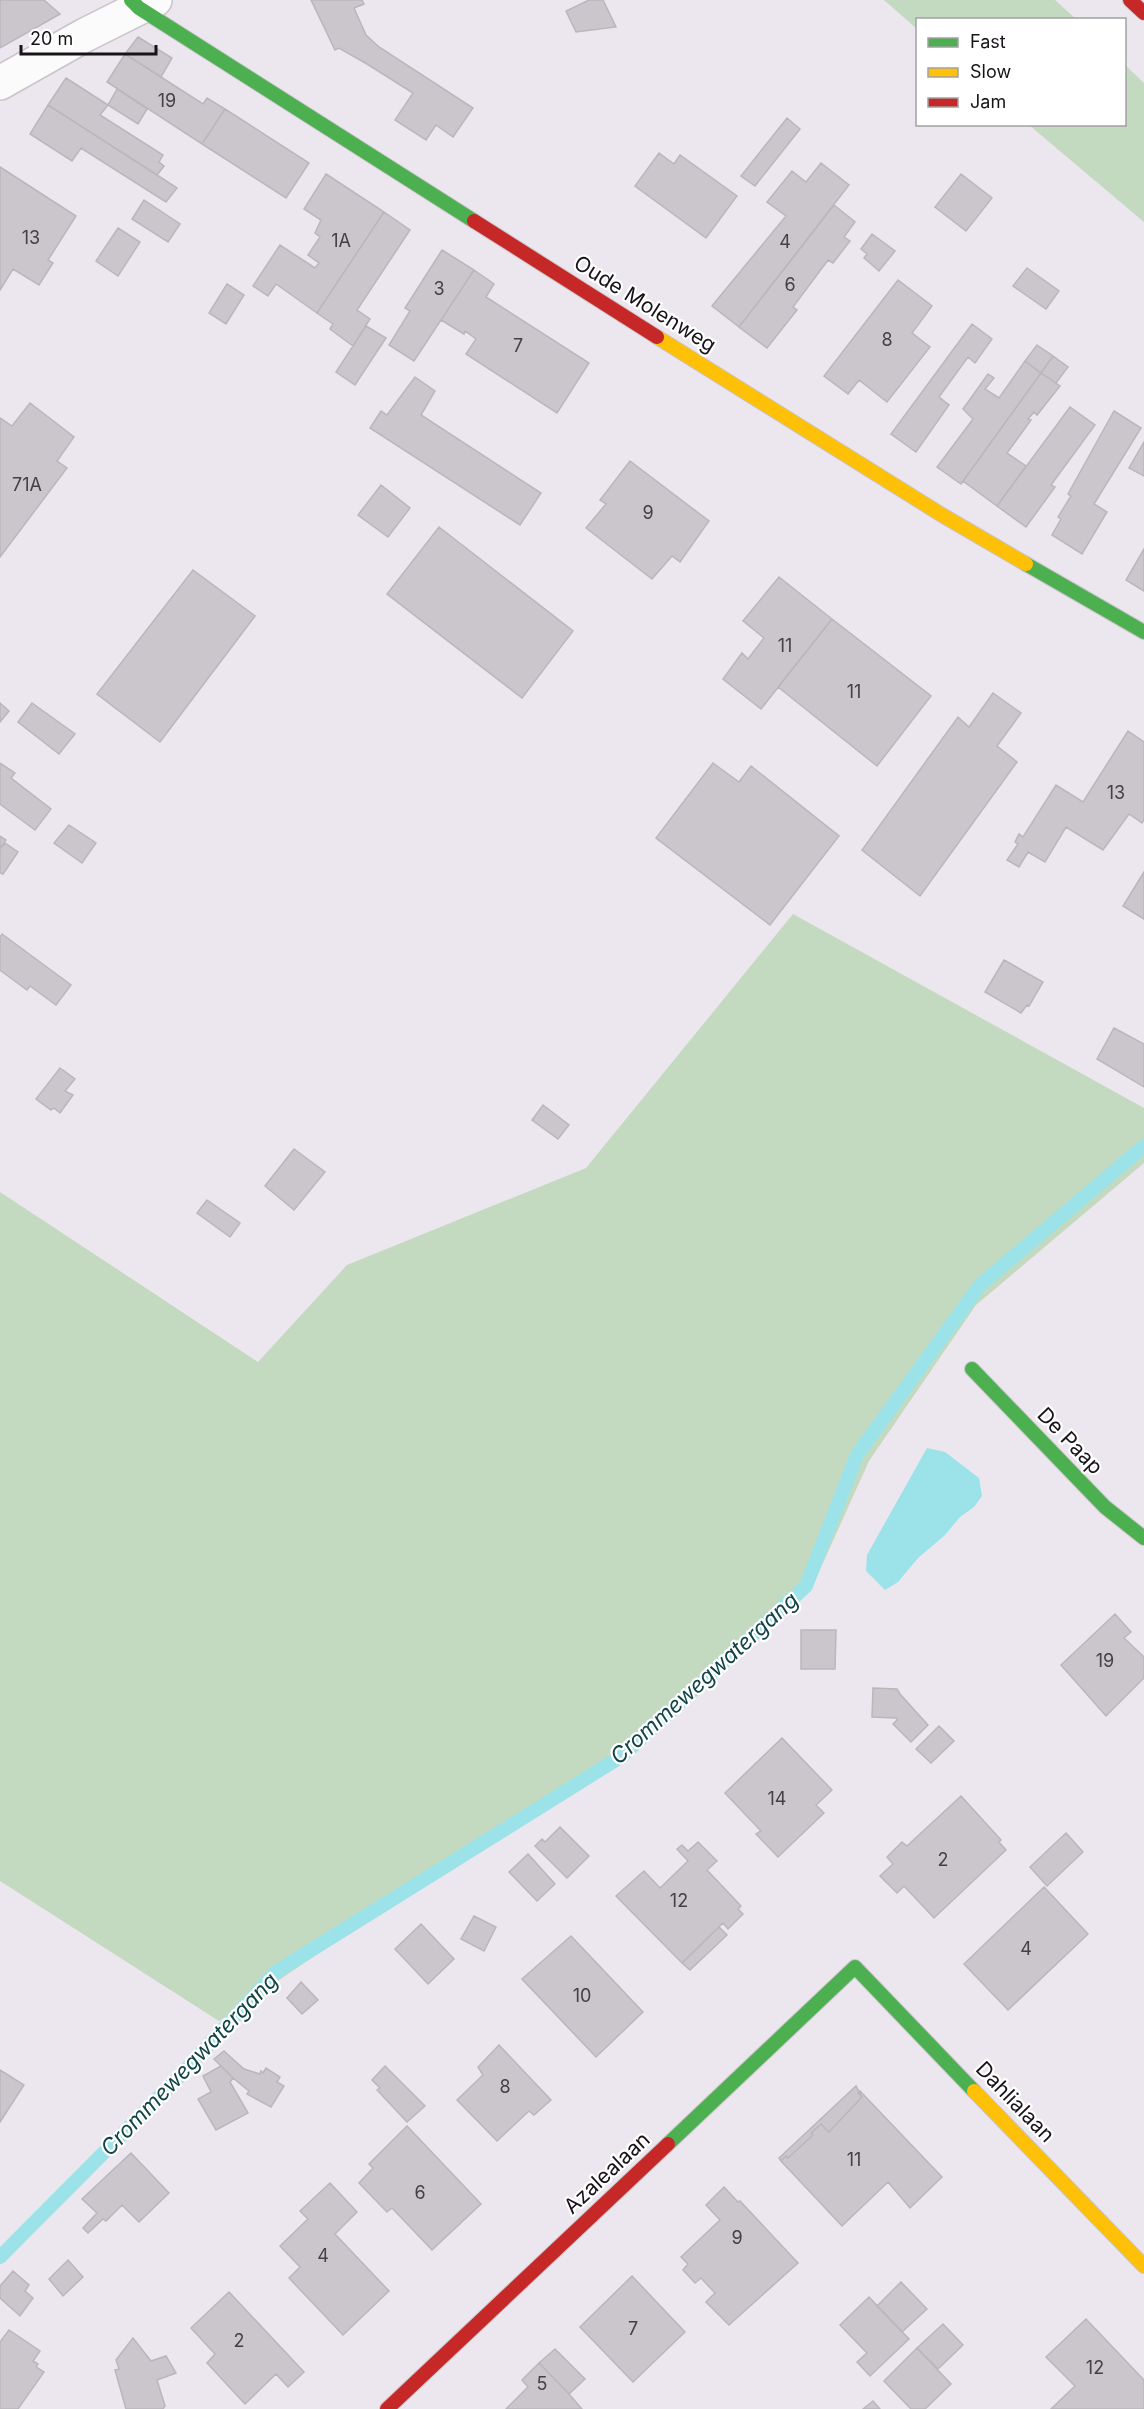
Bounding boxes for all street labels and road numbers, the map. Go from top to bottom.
street label: Oude Molenweg [570,250,721,357]
street label: De Paap [1032,1402,1108,1479]
street label: Dahlialaan [971,2056,1060,2147]
street label: Azalealaan [559,2127,655,2219]

